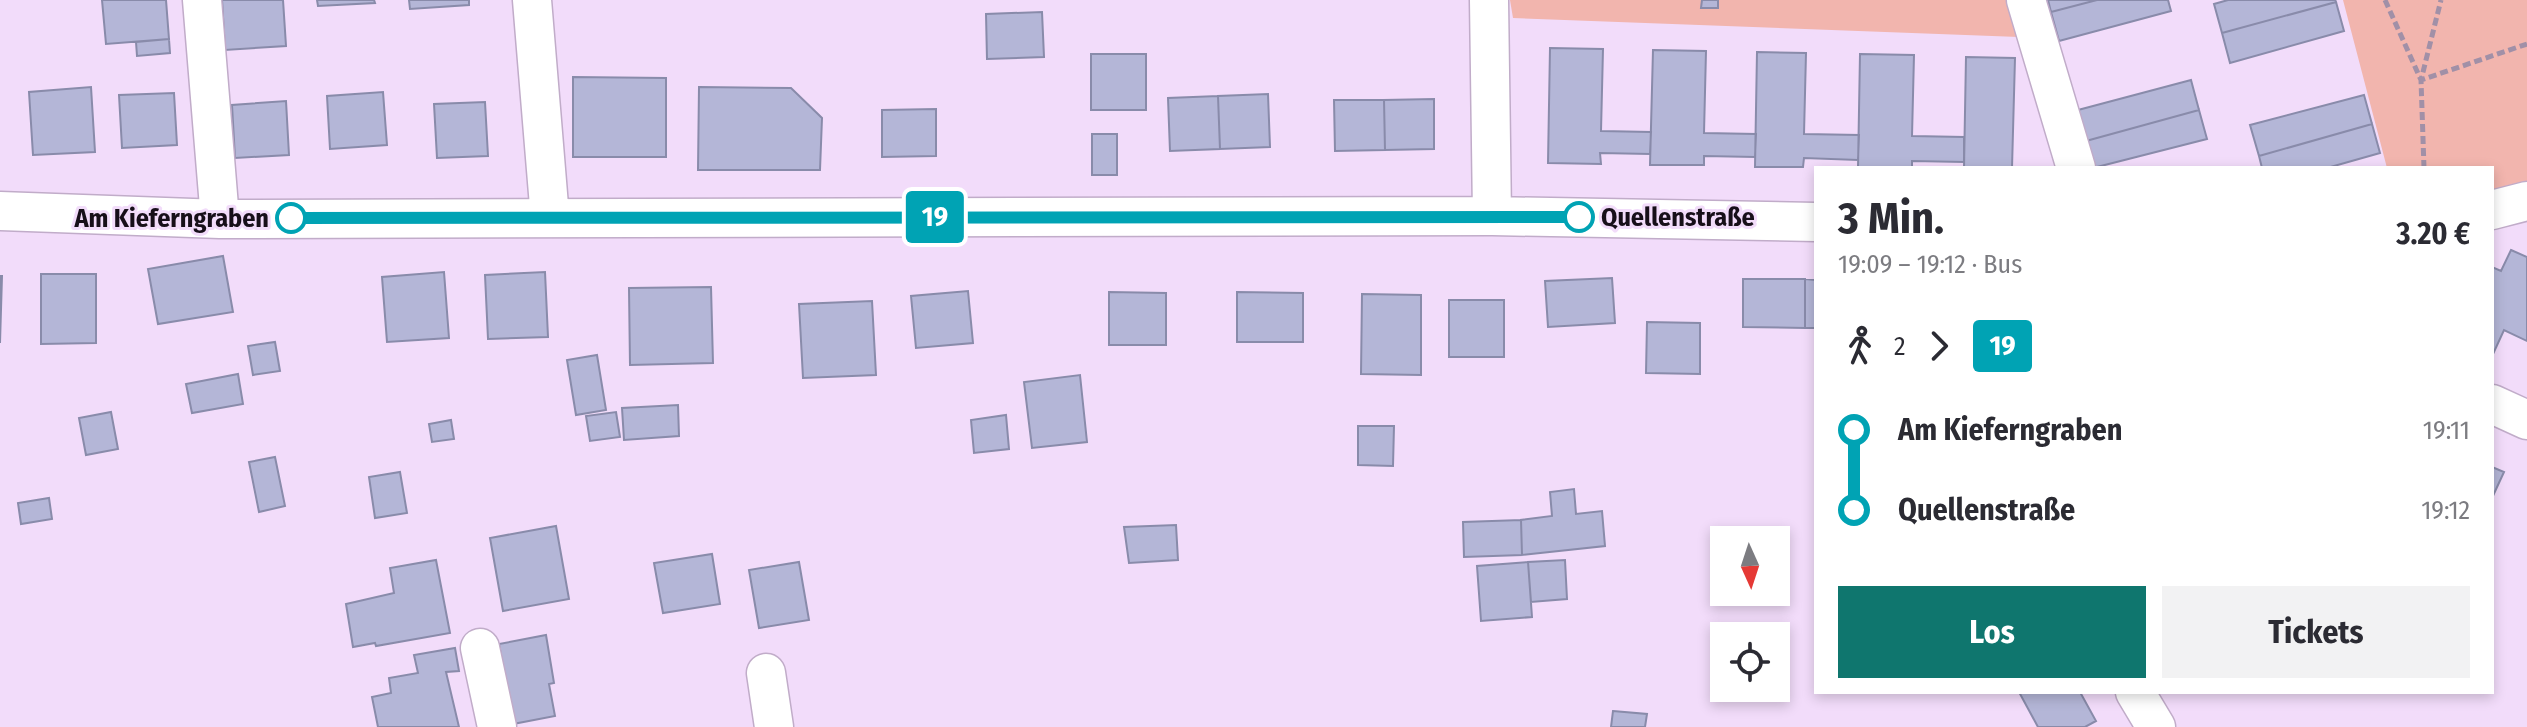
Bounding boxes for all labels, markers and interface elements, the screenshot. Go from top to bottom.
line badge: 19 [899,191,971,243]
text: 3 Min. [1838,192,1944,245]
text: 19 [922,200,948,233]
marker: Quellenstraße [1564,202,1594,232]
place label: Quellenstraße [1601,202,1755,233]
place label: Am Kieferngraben [73,203,269,234]
marker: Am Kieferngraben [276,203,306,233]
text: 3.20 € [2396,216,2470,252]
text: 19:09 – 19:12 · Bus [1838,249,2022,280]
icon: walk [1838,324,1882,368]
icon: forward [1917,324,1961,368]
text: 19 [1989,329,2016,362]
text: 2 [1894,331,1905,362]
text: Am Kieferngraben [1898,412,2122,448]
text: 19:11 [2423,415,2470,446]
text: Quellenstraße [1898,492,2075,528]
text: 19:12 [2421,495,2470,526]
north arrow [1710,526,1790,606]
map controls [1710,526,1790,702]
button: Los [1838,586,2146,678]
button: Tickets [2162,586,2470,678]
button: locate [1710,622,1790,702]

